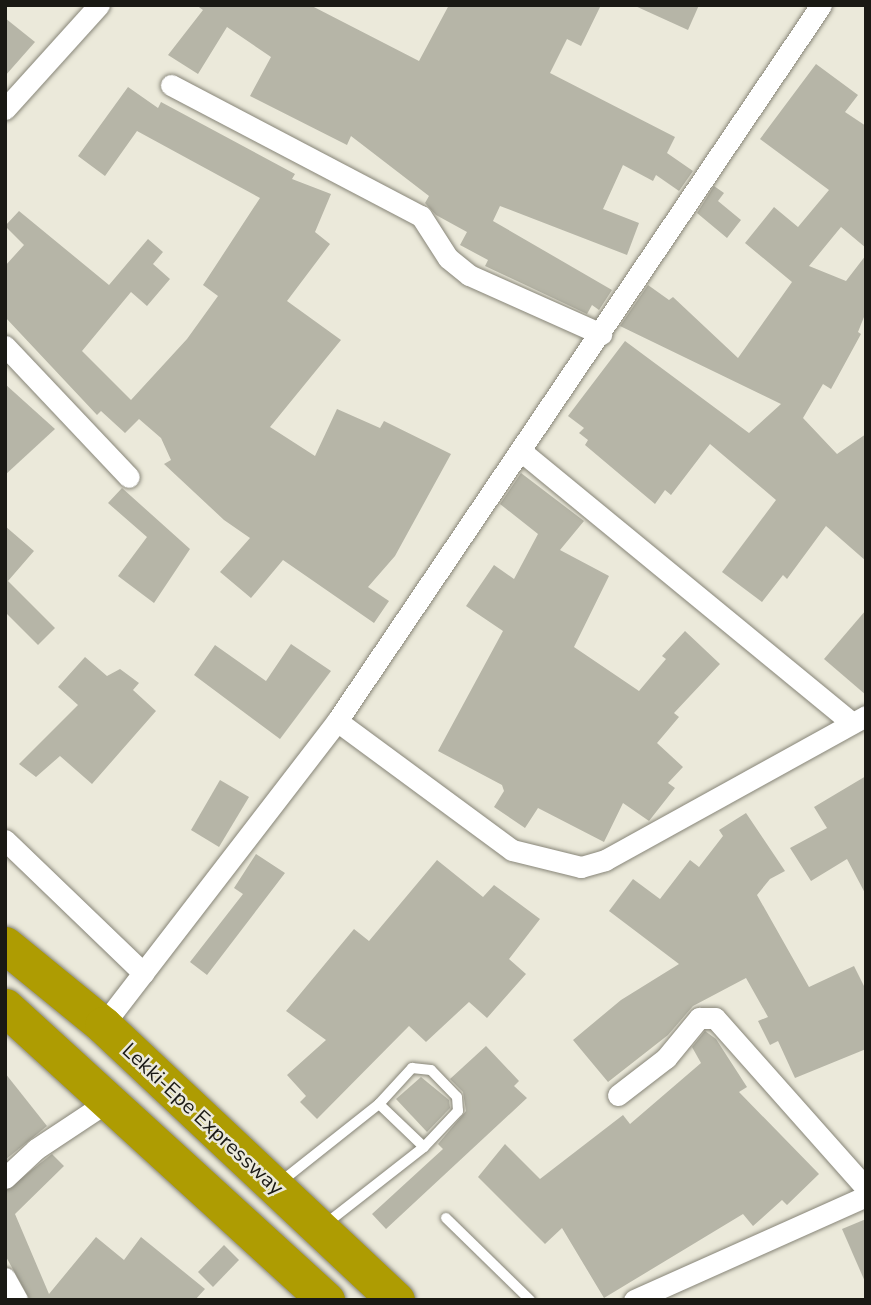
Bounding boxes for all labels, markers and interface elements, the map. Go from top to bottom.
street label: Lekki-Epe Expressway [117,1038,289,1200]

